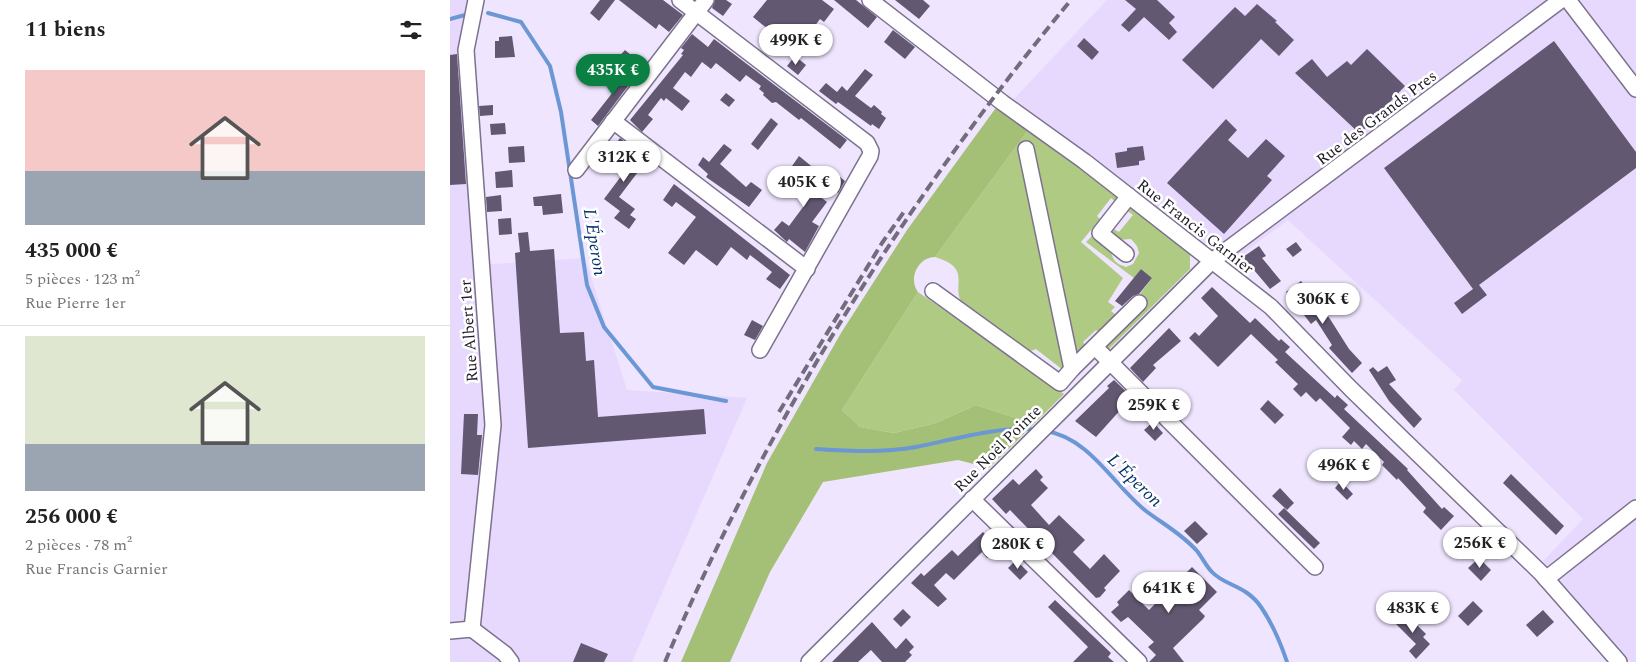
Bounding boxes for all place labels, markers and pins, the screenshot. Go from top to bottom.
pin: 499K € [755,23,837,66]
pin: 435K € [572,54,654,96]
pin: 312K € [583,140,665,183]
pin: 405K € [763,166,845,208]
pin: 306K € [1282,282,1364,325]
pin: 259K € [1113,388,1195,431]
pin: 496K € [1303,448,1385,491]
pin: 256K € [1439,526,1521,569]
pin: 280K € [977,528,1059,570]
pin: 641K € [1128,572,1210,614]
pin: 483K € [1372,592,1454,634]

